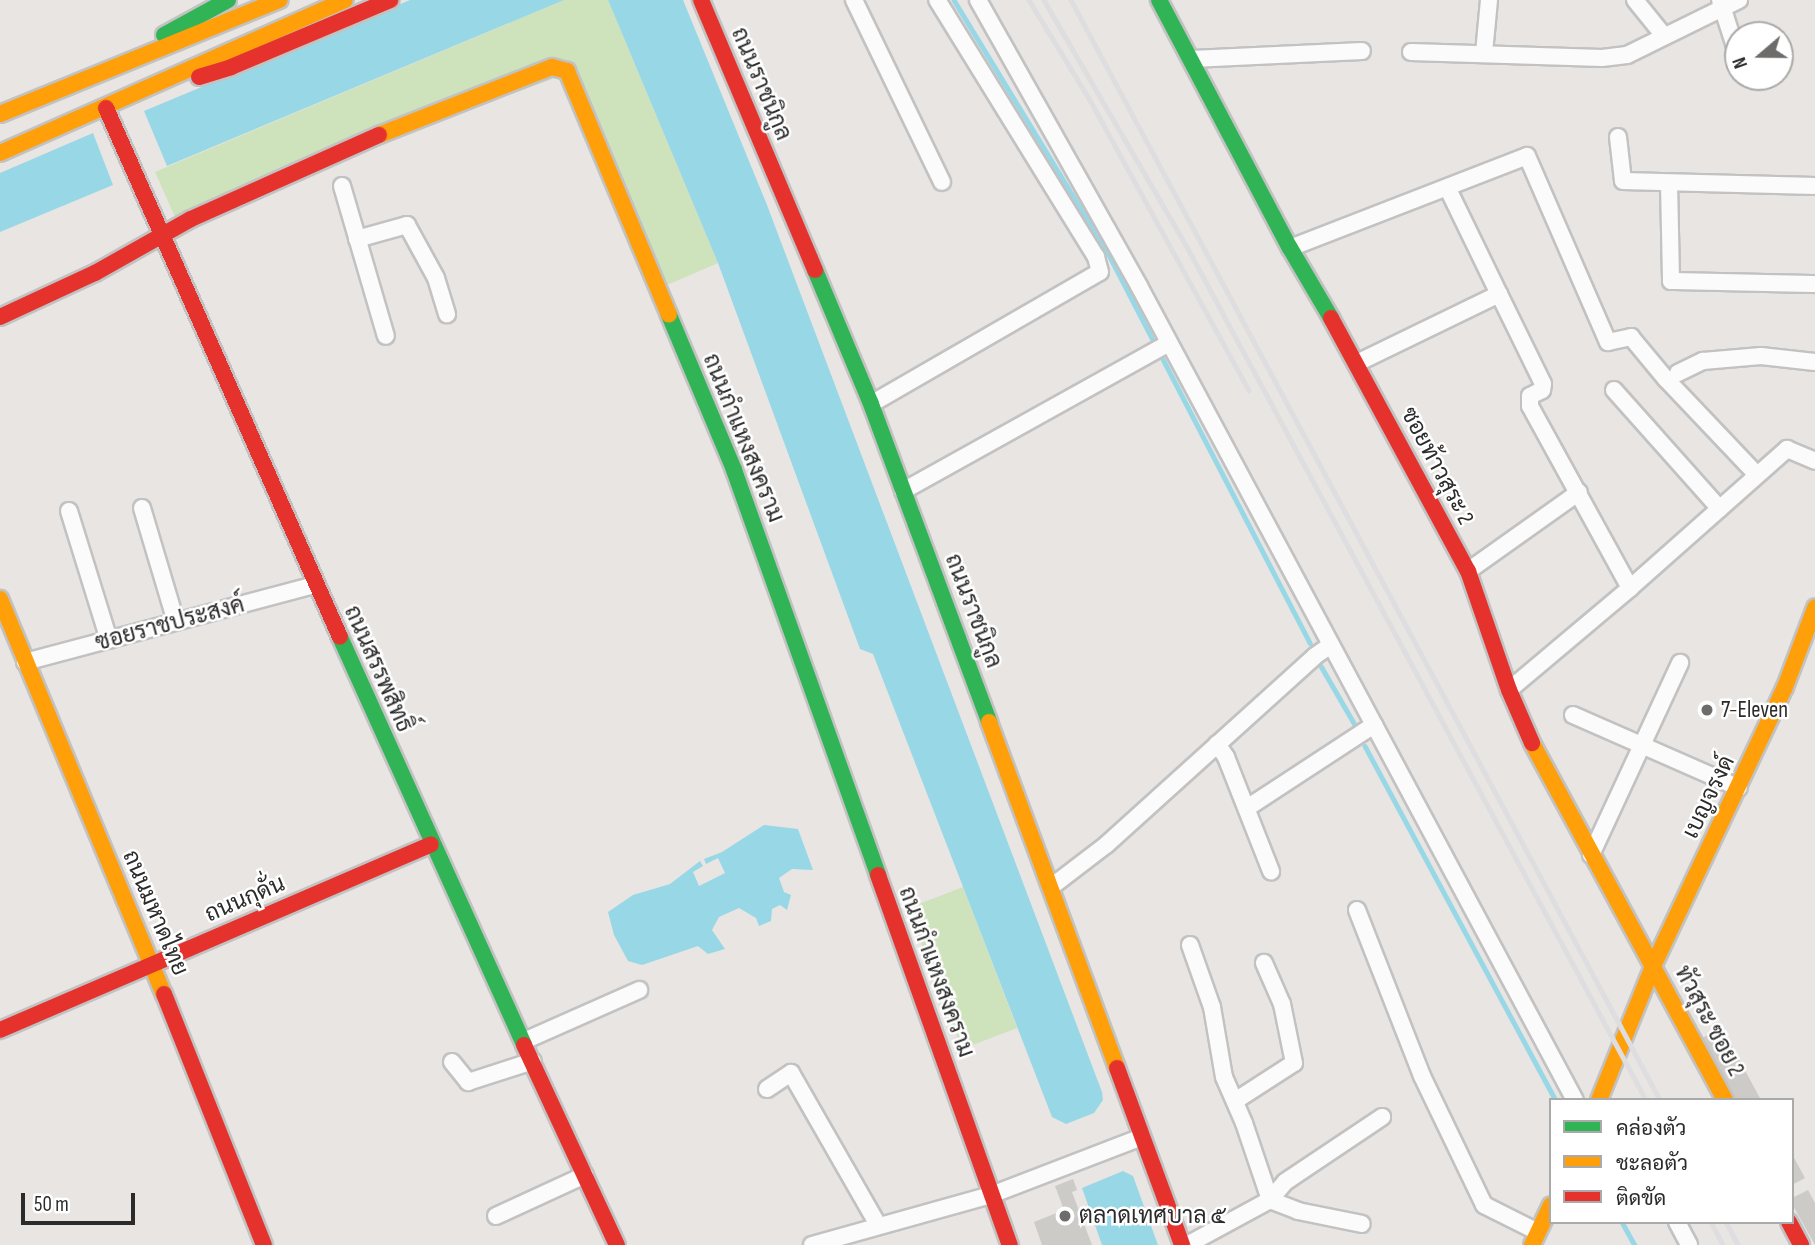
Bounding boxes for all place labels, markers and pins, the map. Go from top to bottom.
place label: 7-Eleven [1721,696,1788,724]
marker: 7-Eleven [1699,702,1715,718]
place label: ตลาดเทศบาล ๕ [1079,1202,1226,1230]
marker: ตลาดเทศบาล ๕ [1057,1208,1073,1224]

